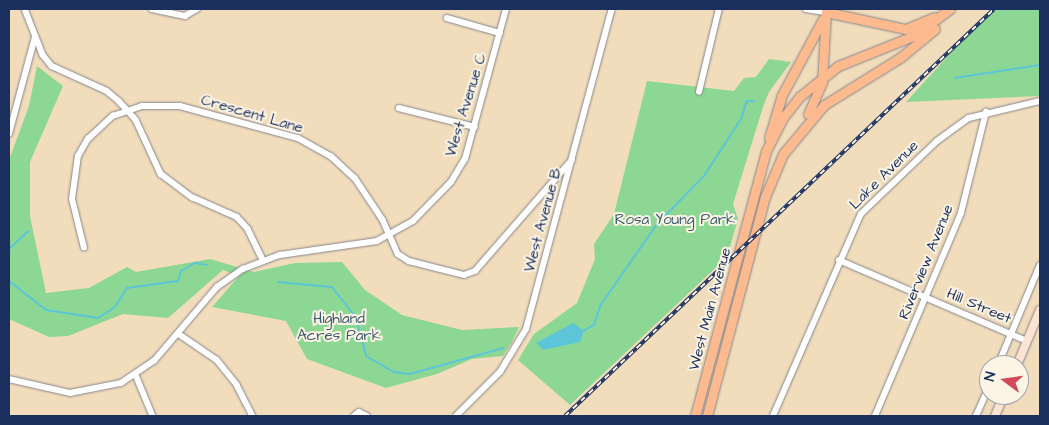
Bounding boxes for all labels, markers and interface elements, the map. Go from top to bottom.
street label: West Avenue C [442,51,490,159]
street label: Crescent Lane [199,91,305,137]
street label: Lake Avenue [846,137,922,213]
street label: West Avenue B [520,166,566,274]
street label: Riverview Avenue [895,202,957,322]
park label: Rosa Young Park [615,211,735,229]
street label: West Main Avenue [685,246,735,372]
street label: Hill Street [944,284,1014,328]
park label: Highland Acres Park [297,309,381,344]
north arrow [979,355,1029,405]
text: N [980,370,1001,383]

